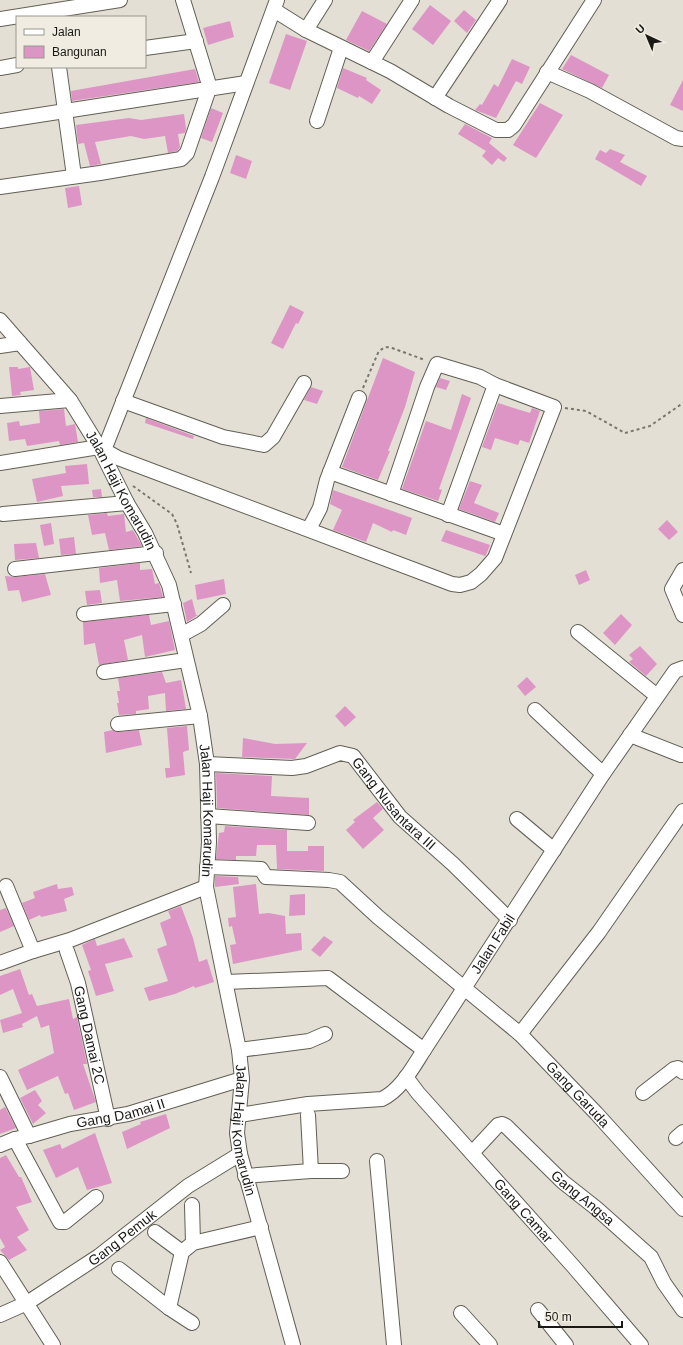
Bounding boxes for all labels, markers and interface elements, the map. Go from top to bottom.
legend [16,16,146,68]
north arrow [627,16,667,56]
text: U [633,22,647,36]
text: Jalan [52,25,81,39]
text: Bangunan [52,45,107,59]
street label: Jalan Haji Komarudin [83,427,160,552]
street label: Jalan Haji Komarudin [196,743,217,878]
street label: Gang Nusantara III [349,754,439,853]
street label: Jalan Fabil [468,911,518,977]
street label: Gang Damai 2C [71,984,108,1086]
street label: Gang Garuda [543,1058,613,1131]
street label: Jalan Haji Komarudin [229,1064,259,1198]
street label: Gang Damai II [75,1095,167,1131]
street label: Gang Angsa [548,1167,618,1229]
street label: Gang Camar [491,1175,556,1246]
street label: Gang Pemuk [85,1206,160,1269]
scale bar [539,1303,622,1329]
text: 50 m [545,1310,572,1324]

